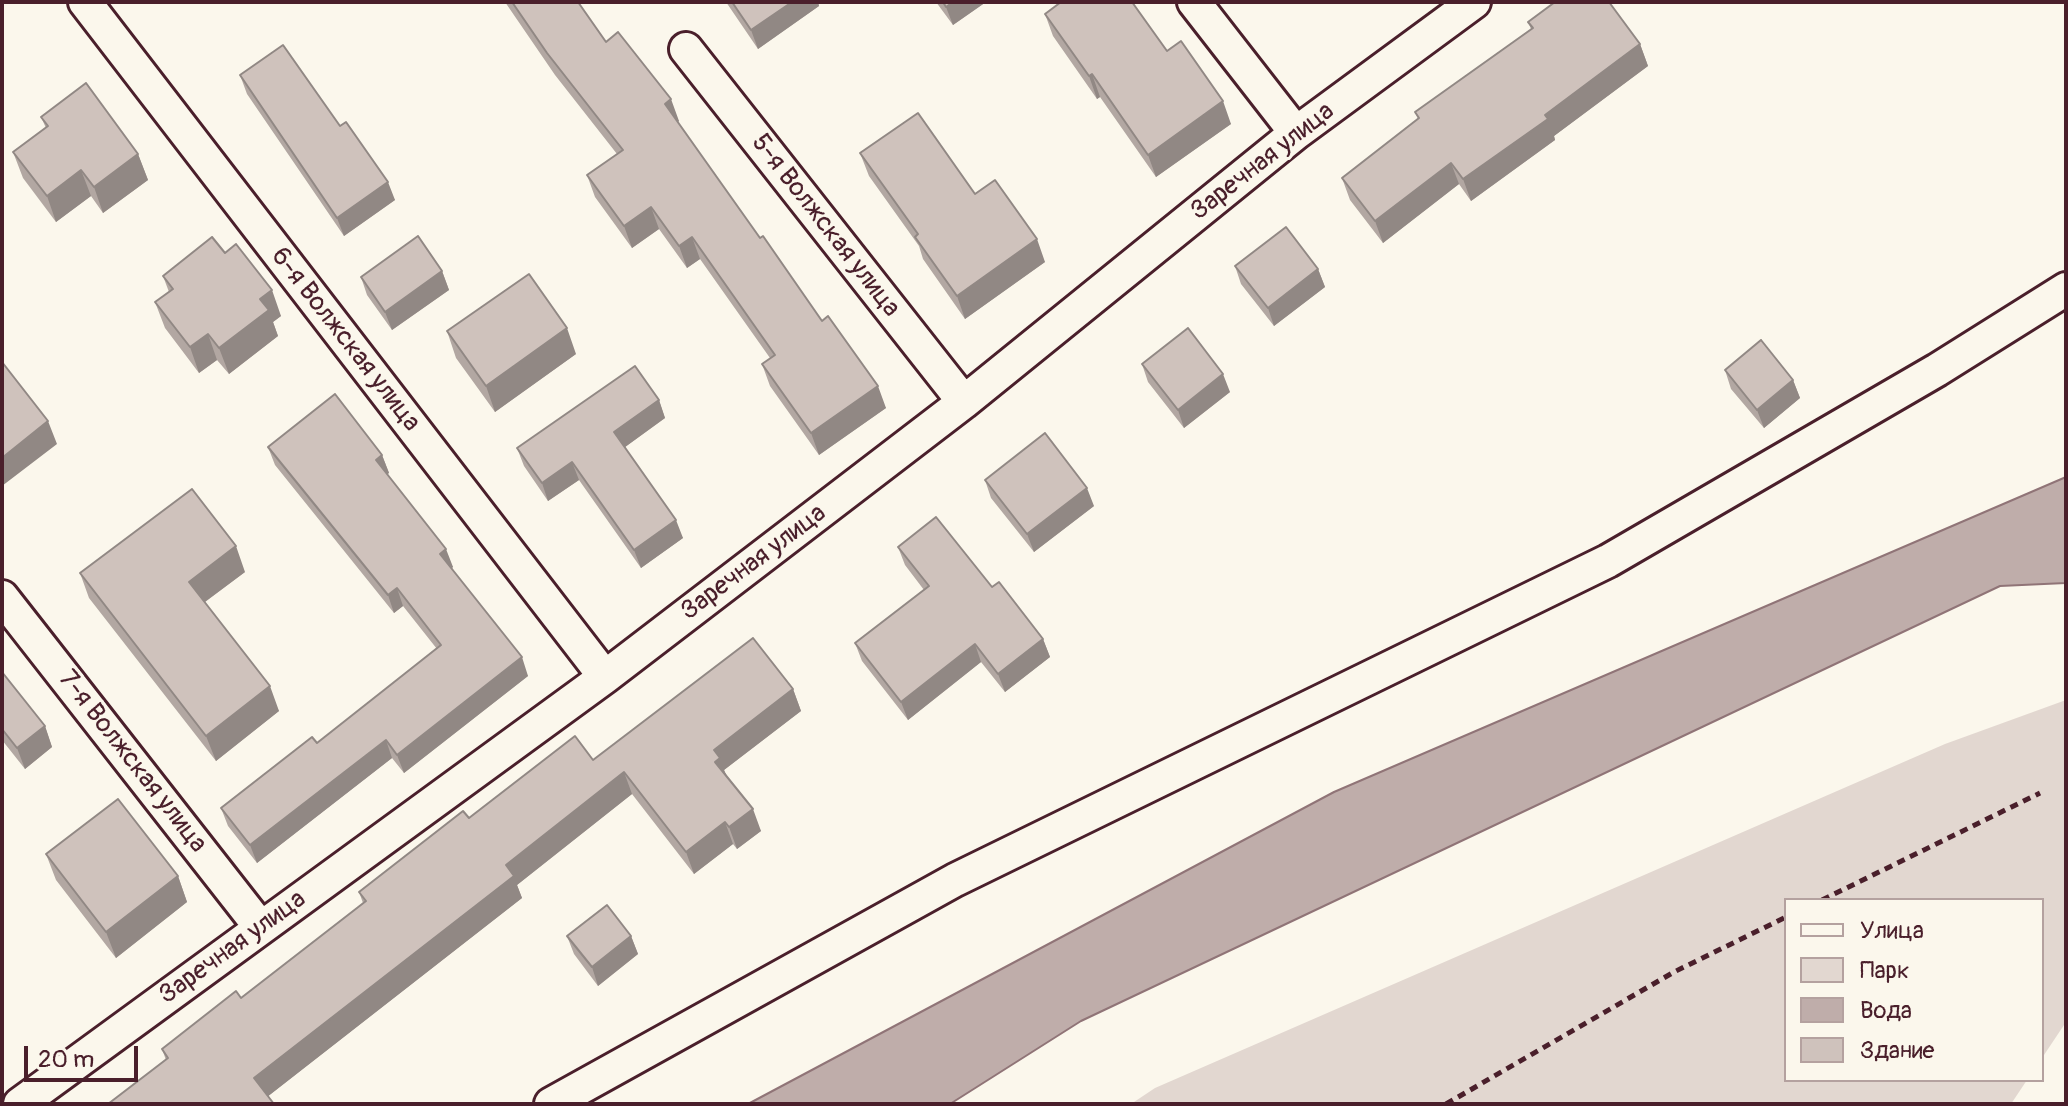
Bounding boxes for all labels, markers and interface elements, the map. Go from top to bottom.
street label: Заречная улица [1185,96,1341,228]
street label: 5-я Волжская улица [744,128,906,324]
street label: 6-я Волжская улица [264,242,426,438]
street label: Заречная улица [675,498,833,628]
street label: 7-я Волжская улица [51,665,213,859]
street label: Заречная улица [154,884,312,1012]
legend [1784,898,2044,1082]
text: Улица [1860,916,1924,945]
text: Парк [1860,956,1909,985]
text: Вода [1860,996,1912,1025]
scale bar [28,1030,142,1080]
text: Здание [1860,1036,1934,1065]
text: 20 m [38,1045,94,1074]

